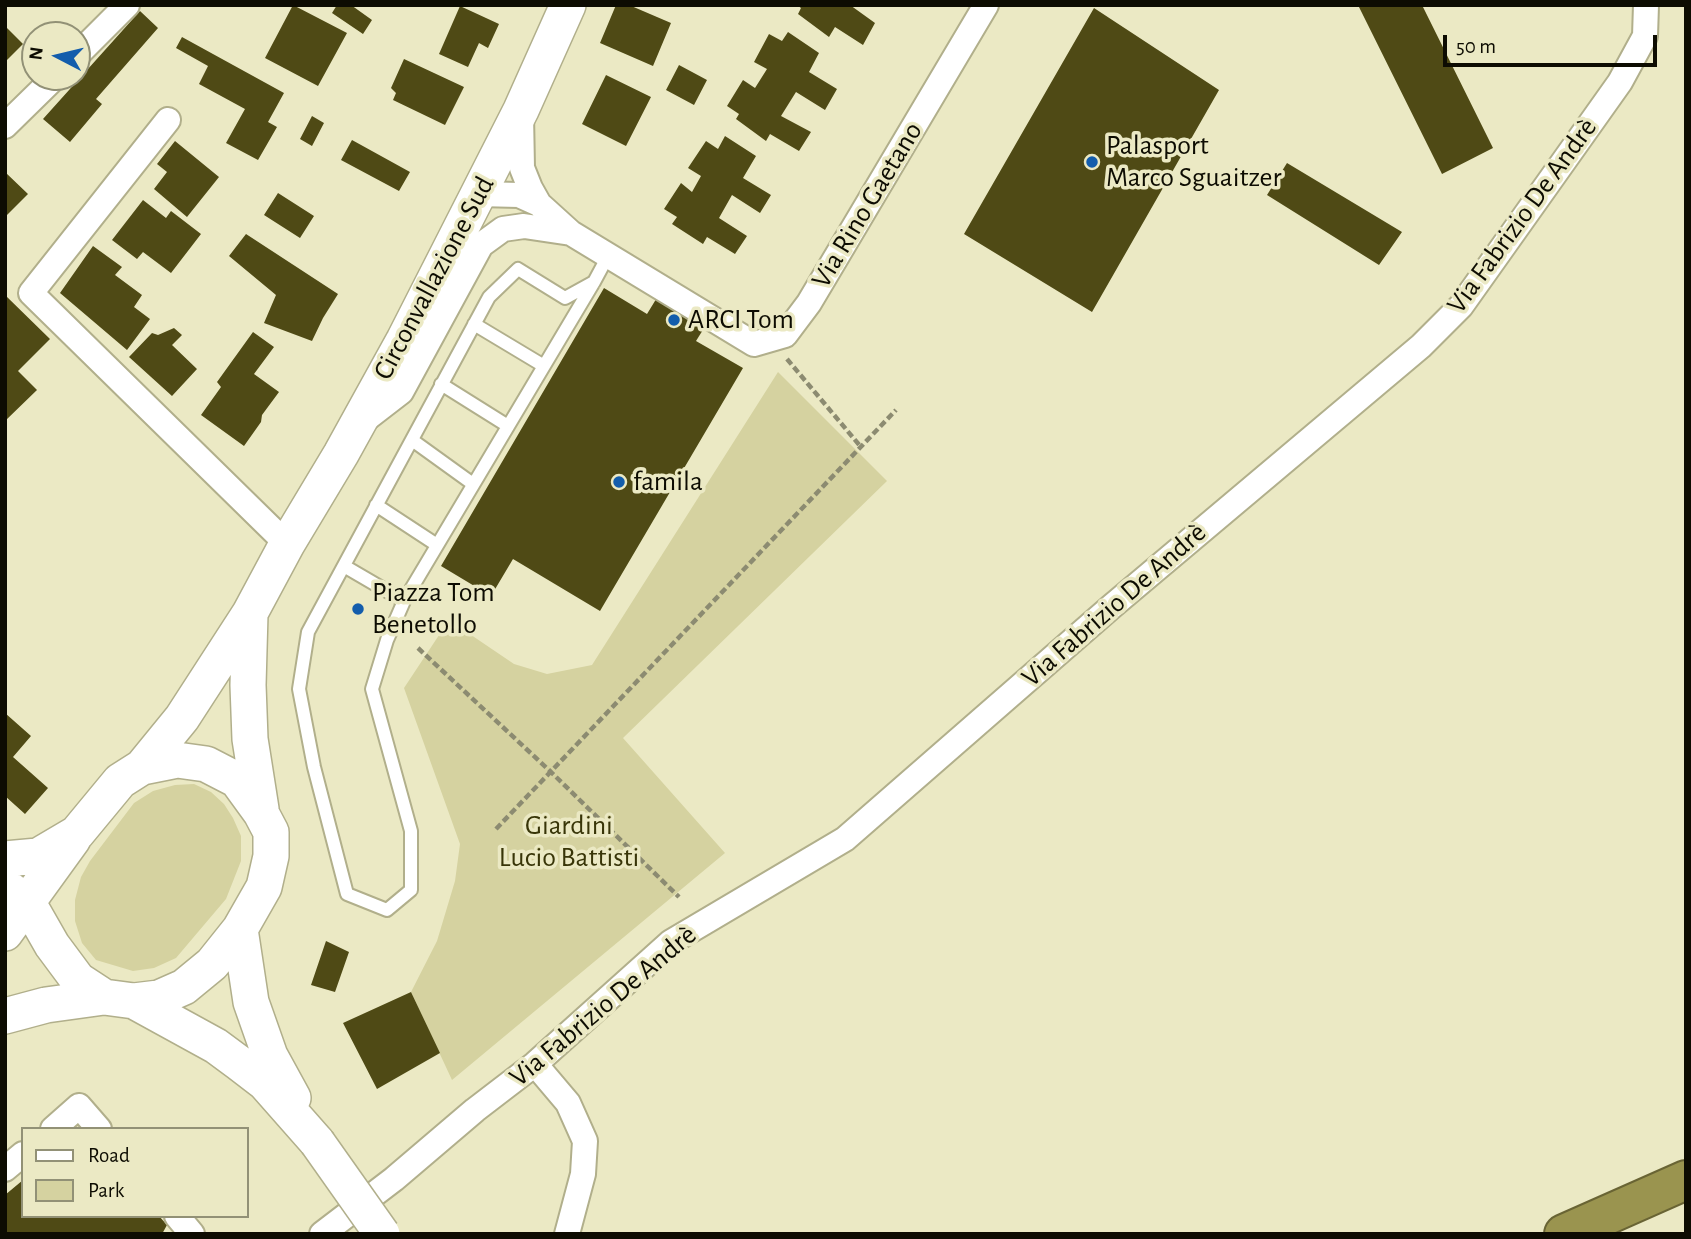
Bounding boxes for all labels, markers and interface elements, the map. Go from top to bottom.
north arrow [21,21,91,91]
scale bar [1446,21,1660,65]
text: 50 m [1456,36,1496,57]
text: N [26,46,47,61]
street label: Via Fabrizio De Andrè [1440,112,1604,320]
street label: Via Rino Gaetano [804,116,930,294]
place label: Palasport Marco Sguaitzer [1106,129,1282,195]
marker: Palasport Marco Sguaitzer [1084,154,1100,170]
street label: Circonvallazione Sud [366,171,502,385]
place label: ARCI Tom [688,303,794,337]
marker: ARCI Tom [666,312,682,328]
place label: famila [633,465,703,499]
marker: famila [611,474,627,490]
street label: Via Fabrizio De Andrè [1015,516,1213,694]
place label: Piazza Tom Benetollo [372,576,495,642]
marker: Piazza Tom Benetollo [350,601,366,617]
park label: Giardini Lucio Battisti [499,809,639,875]
street label: Via Fabrizio De Andrè [503,918,703,1094]
legend [21,1127,248,1218]
text: Road [88,1145,130,1166]
text: Park [88,1180,124,1201]

